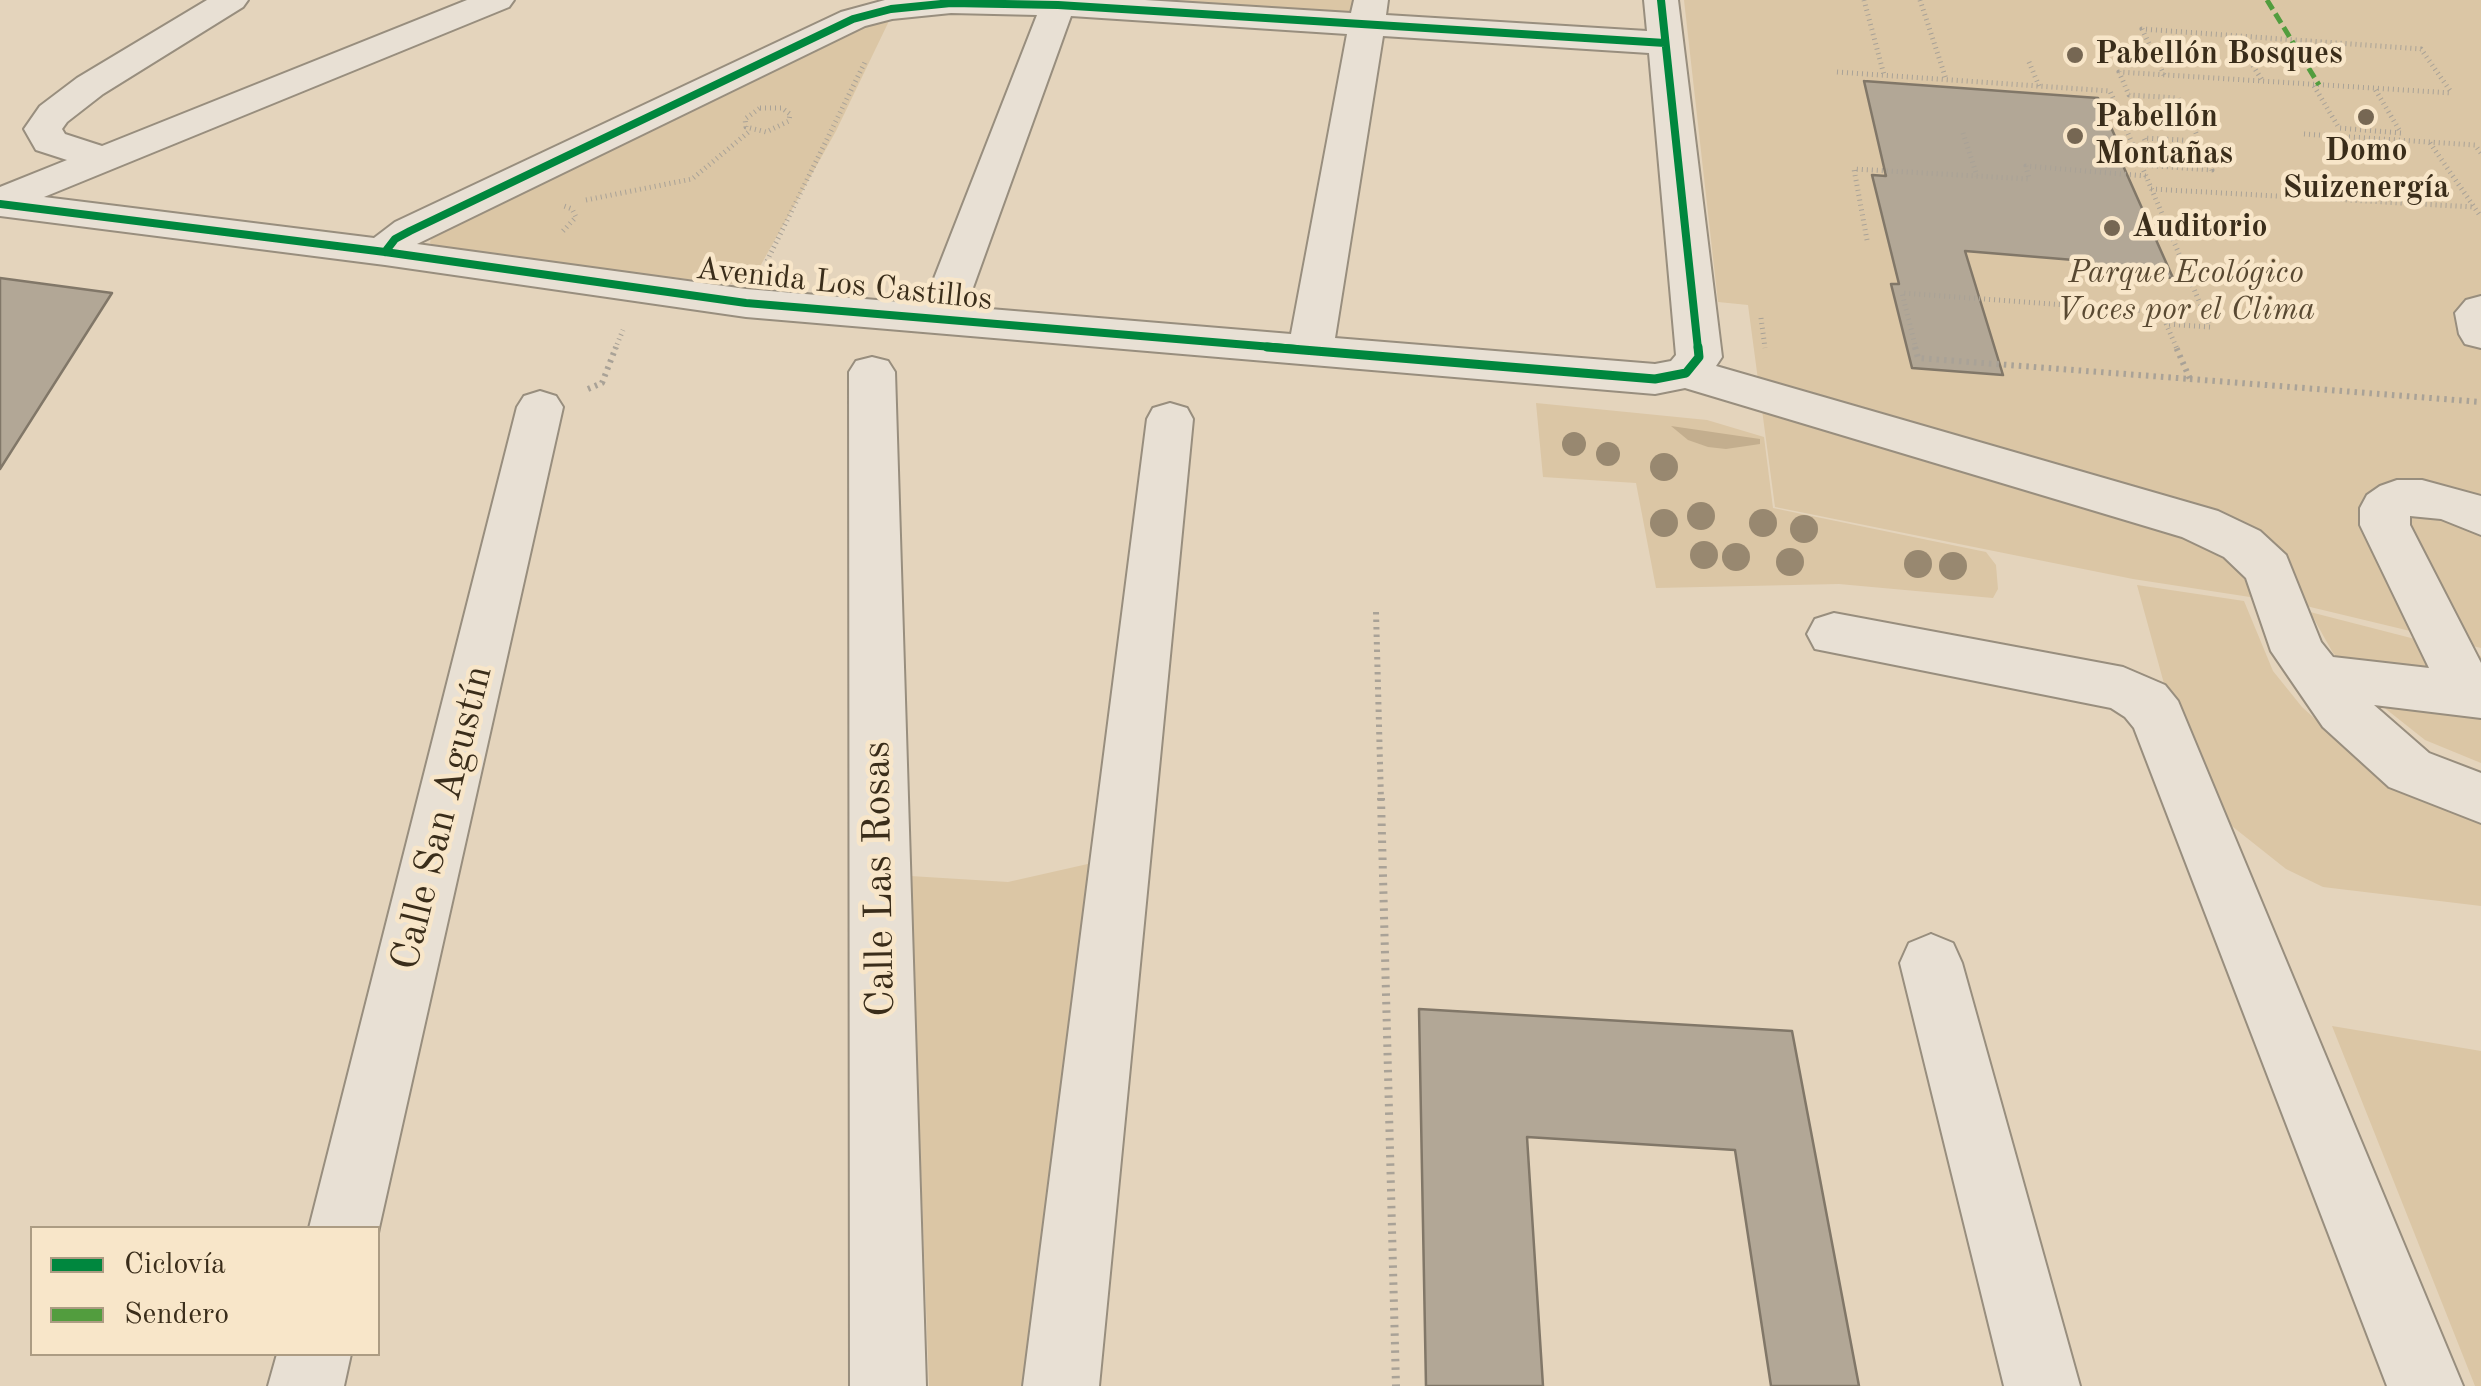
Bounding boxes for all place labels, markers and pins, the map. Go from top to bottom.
place label: Pabellón Bosques [2095,36,2343,74]
marker: Pabellón Bosques [2064,44,2086,66]
place label: Pabellón Montañas [2095,99,2233,174]
marker: Domo Suizenergía [2355,106,2377,128]
marker: Pabellón Montañas [2064,125,2086,147]
place label: Domo Suizenergía [2283,133,2449,208]
place label: Auditorio [2132,209,2268,247]
marker: Auditorio [2101,217,2123,239]

